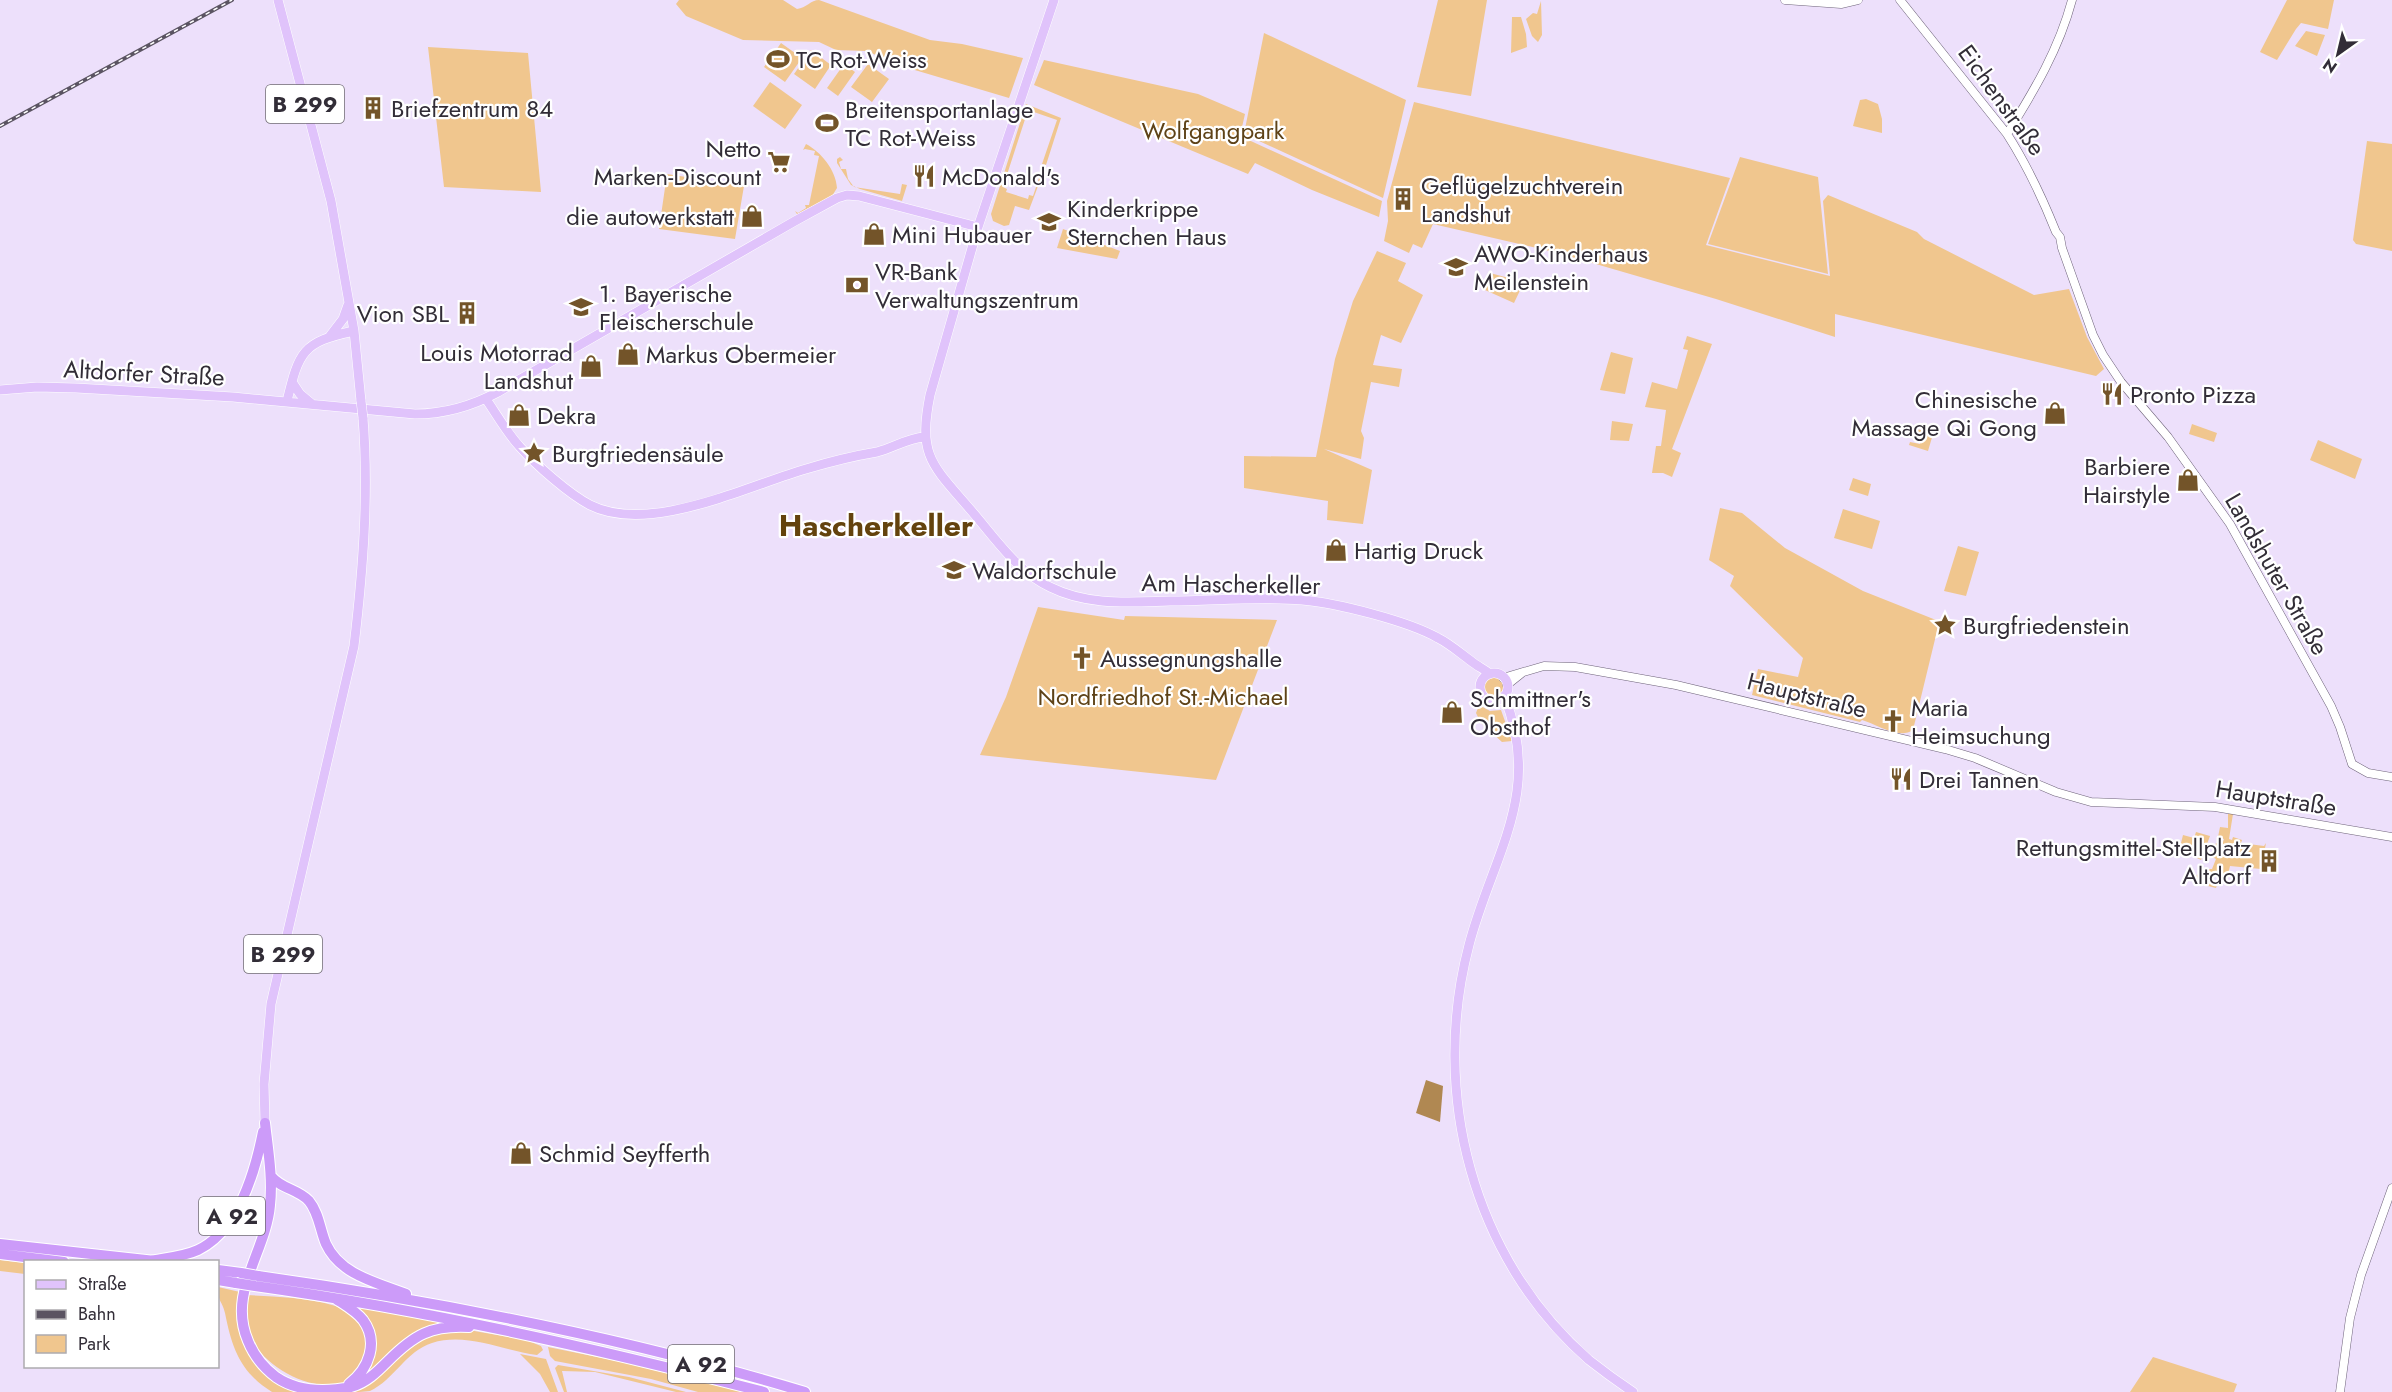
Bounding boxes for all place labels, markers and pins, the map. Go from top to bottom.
place label: TC Rot-Weiss [796,42,927,77]
sports icon: TC Rot-Weiss [765,46,791,72]
place label: Briefzentrum 84 [391,91,553,126]
place label: Breitensportanlage TC Rot-Weiss [845,92,1033,155]
building icon: Briefzentrum 84 [360,95,386,121]
sports icon: Breitensportanlage TC Rot-Weiss [814,110,840,136]
place label: Netto Marken-Discount [594,131,761,194]
supermarket icon: Netto Marken-Discount [766,149,792,175]
place label: McDonald's [942,159,1060,194]
restaurant icon: McDonald's [911,163,937,189]
place label: Geflügelzuchtverein Landshut [1421,168,1623,231]
building icon: Geflügelzuchtverein Landshut [1390,186,1416,212]
place label: Kinderkrippe Sternchen Haus [1067,191,1226,254]
place label: die autowerkstatt [566,199,734,234]
shop icon: die autowerkstatt [739,203,765,229]
school or university icon: Kinderkrippe Sternchen Haus [1036,209,1062,235]
place label: Mini Hubauer [892,217,1033,252]
shop icon: Mini Hubauer [861,221,887,247]
place label: AWO-Kinderhaus Meilenstein [1474,236,1648,299]
place label: VR-Bank Verwaltungszentrum [875,254,1079,317]
school or university icon: AWO-Kinderhaus Meilenstein [1443,254,1469,280]
bank icon: VR-Bank Verwaltungszentrum [844,272,870,298]
place label: 1. Bayerische Fleischerschule [599,276,754,339]
school or university icon: 1. Bayerische Fleischerschule [568,294,594,320]
place label: Vion SBL [357,296,449,331]
building icon: Vion SBL [454,300,480,326]
place label: Louis Motorrad Landshut [420,335,573,398]
place label: Markus Obermeier [646,337,837,372]
shop icon: Markus Obermeier [615,341,641,367]
shop icon: Louis Motorrad Landshut [578,353,604,379]
place label: Pronto Pizza [2130,377,2256,412]
restaurant icon: Pronto Pizza [2099,381,2125,407]
place label: Chinesische Massage Qi Gong [1852,382,2037,445]
place label: Dekra [537,398,596,433]
shop icon: Chinesische Massage Qi Gong [2042,400,2068,426]
shop icon: Dekra [506,402,532,428]
place label: Burgfriedensäule [552,436,724,471]
place icon: Burgfriedensäule [521,440,547,466]
place label: Barbiere Hairstyle [2083,449,2170,512]
shop icon: Barbiere Hairstyle [2175,467,2201,493]
place label: Hartig Druck [1354,533,1483,568]
shop icon: Hartig Druck [1323,537,1349,563]
place label: Waldorfschule [972,553,1117,588]
school or university icon: Waldorfschule [941,557,967,583]
place label: Burgfriedenstein [1963,608,2130,643]
place icon: Burgfriedenstein [1932,612,1958,638]
place label: Aussegnungshalle [1100,641,1282,676]
church icon: Aussegnungshalle [1069,645,1095,671]
place label: Schmittner's Obsthof [1470,681,1591,744]
place label: Maria Heimsuchung [1911,690,2051,753]
shop icon: Schmittner's Obsthof [1439,699,1465,725]
church icon: Maria Heimsuchung [1880,708,1906,734]
place label: Drei Tannen [1919,762,2039,797]
restaurant icon: Drei Tannen [1888,766,1914,792]
place label: Rettungsmittel-Stellplatz Altdorf [2016,830,2252,893]
building icon: Rettungsmittel-Stellplatz Altdorf [2256,848,2282,874]
place label: Schmid Seyfferth [539,1136,710,1171]
shop icon: Schmid Seyfferth [508,1140,534,1166]

